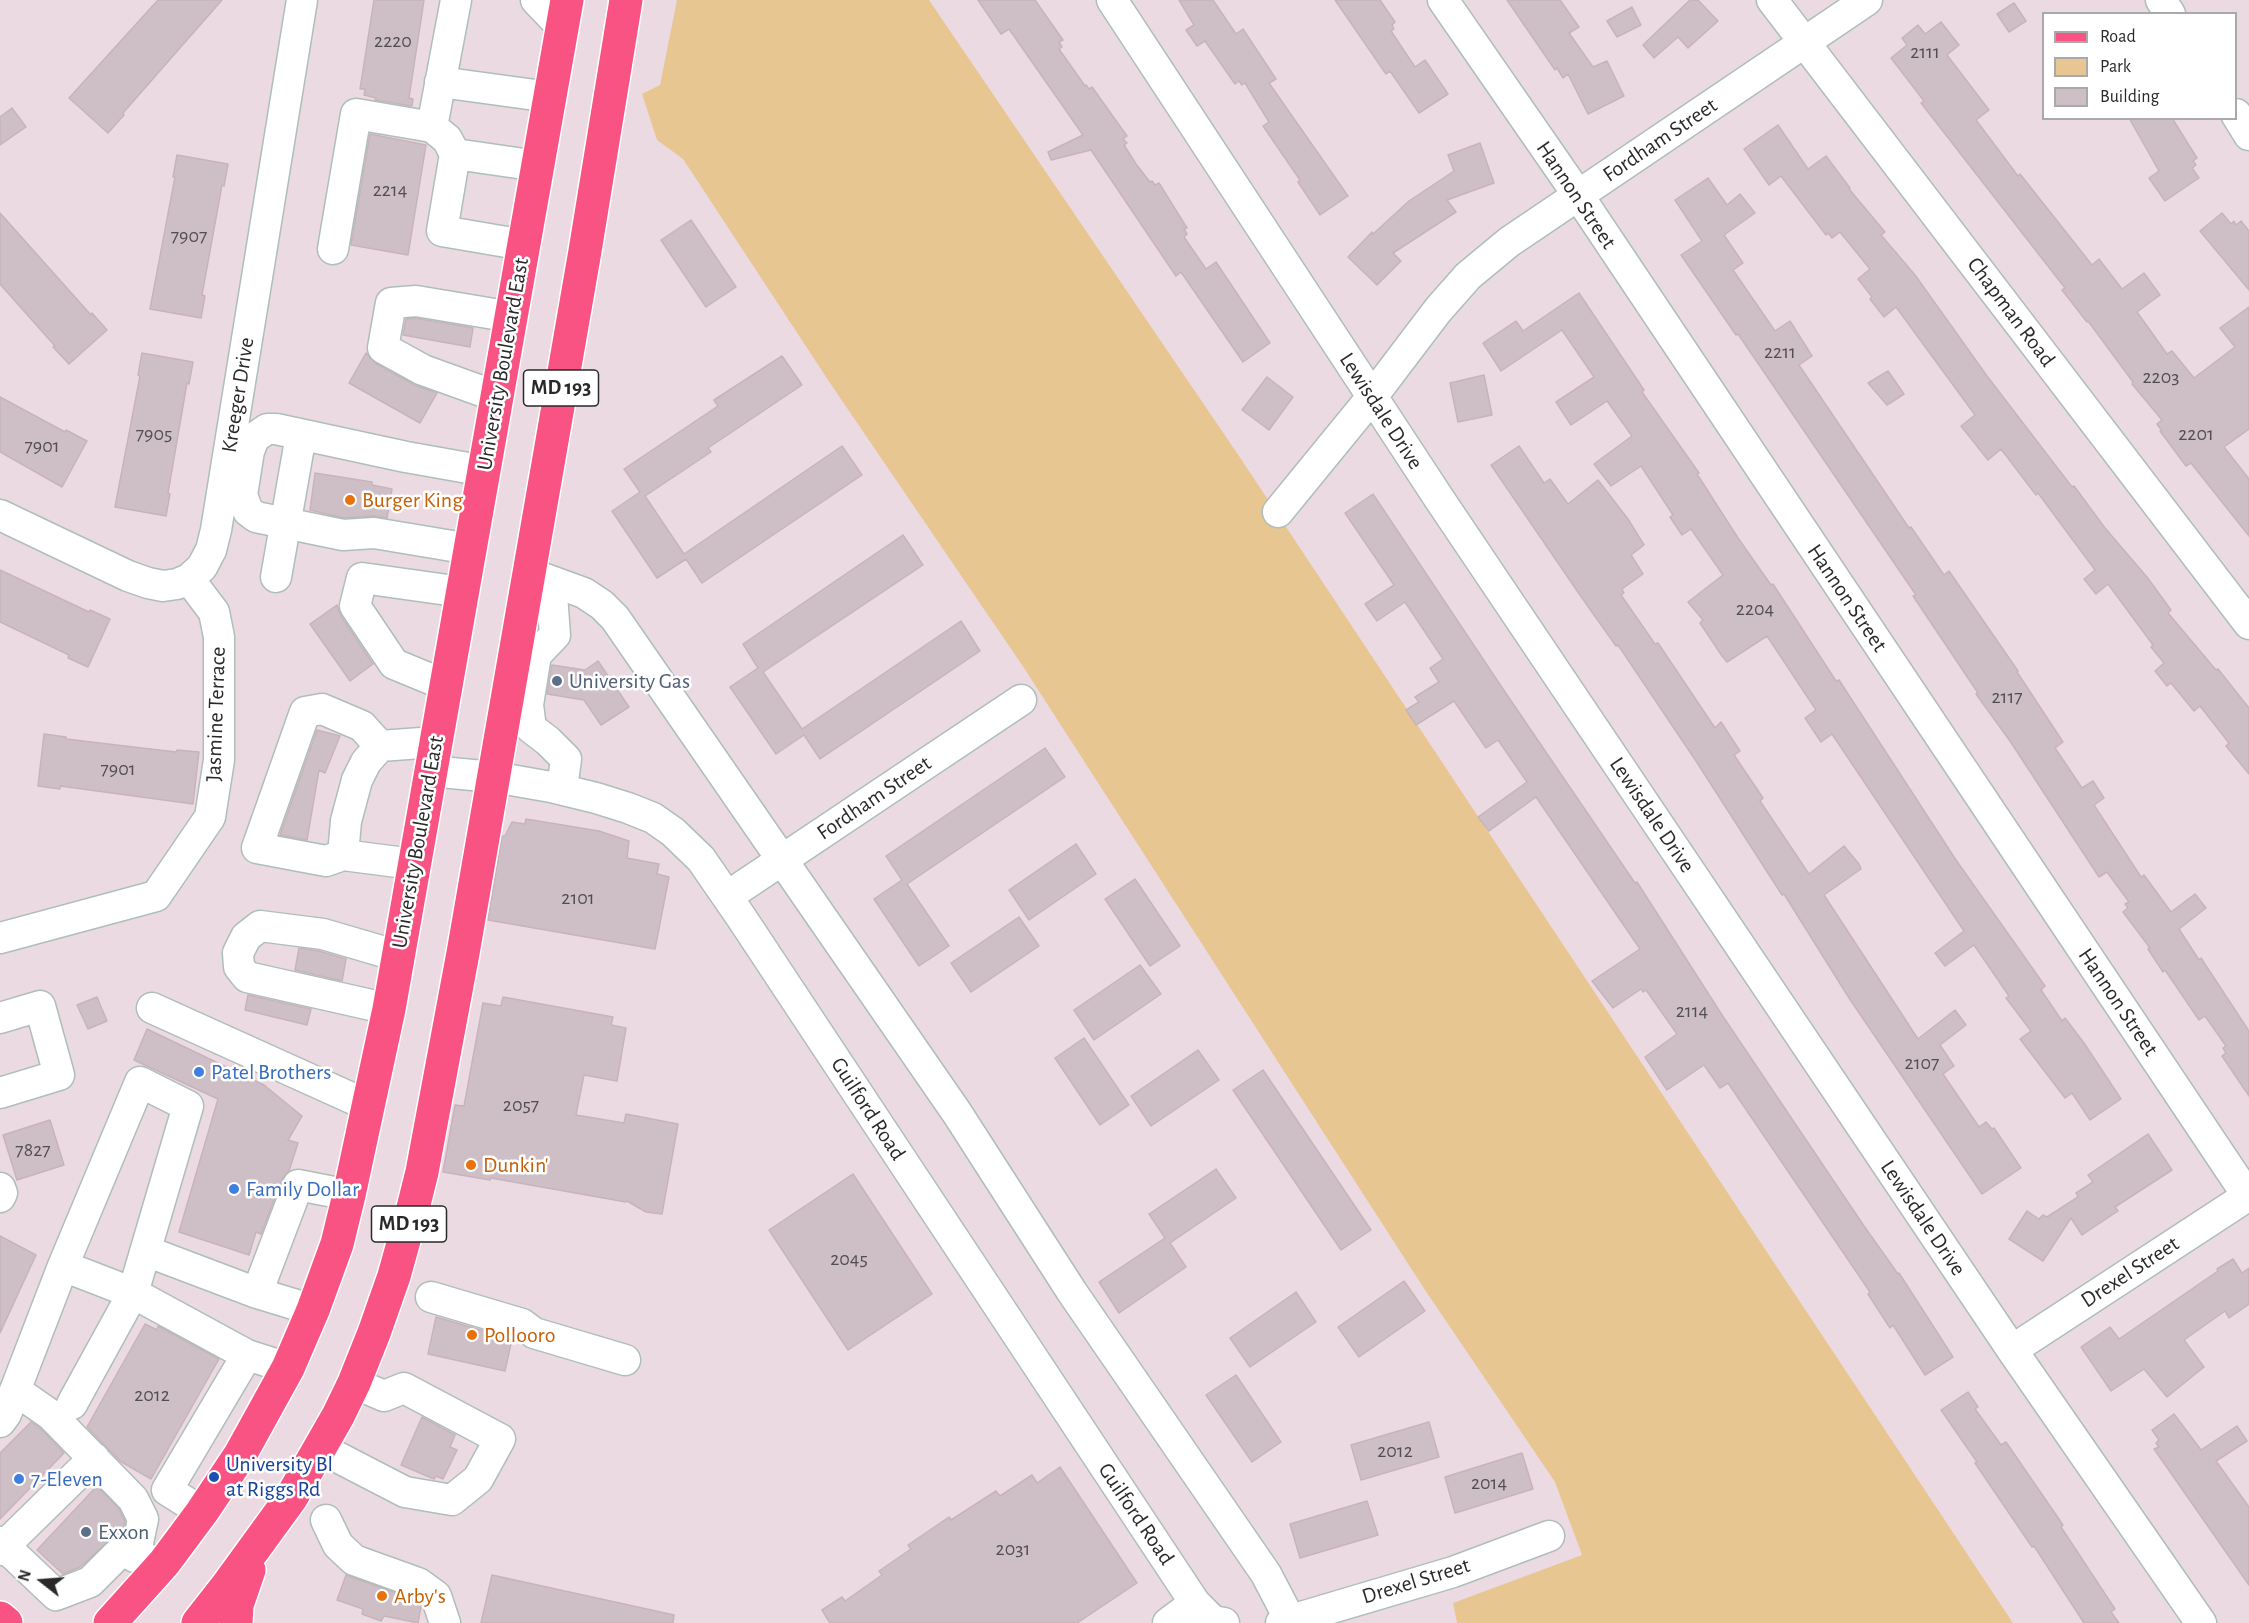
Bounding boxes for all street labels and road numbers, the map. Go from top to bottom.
street label: Fordham Street [1598,92,1722,188]
street label: Hannon Street [1530,136,1622,254]
street label: Chapman Road [1961,252,2061,372]
street label: University Boulevard East [471,256,535,472]
street label: Kreeger Drive [216,335,260,455]
street label: Lewisdale Drive [1333,348,1429,474]
road number: MD 193 [524,370,598,406]
street label: Hannon Street [1801,539,1893,657]
street label: Jasmine Terrace [200,646,232,782]
street label: University Boulevard East [386,734,450,950]
street label: Fordham Street [812,750,936,846]
street label: Lewisdale Drive [1604,752,1700,878]
street label: Hannon Street [2072,943,2164,1061]
street label: Guilford Road [825,1053,911,1165]
street label: Lewisdale Drive [1875,1155,1971,1281]
road number: MD 193 [372,1206,446,1242]
street label: Drexel Street [2076,1231,2184,1313]
street label: Guilford Road [1092,1458,1180,1570]
street label: Drexel Street [1359,1552,1473,1610]

